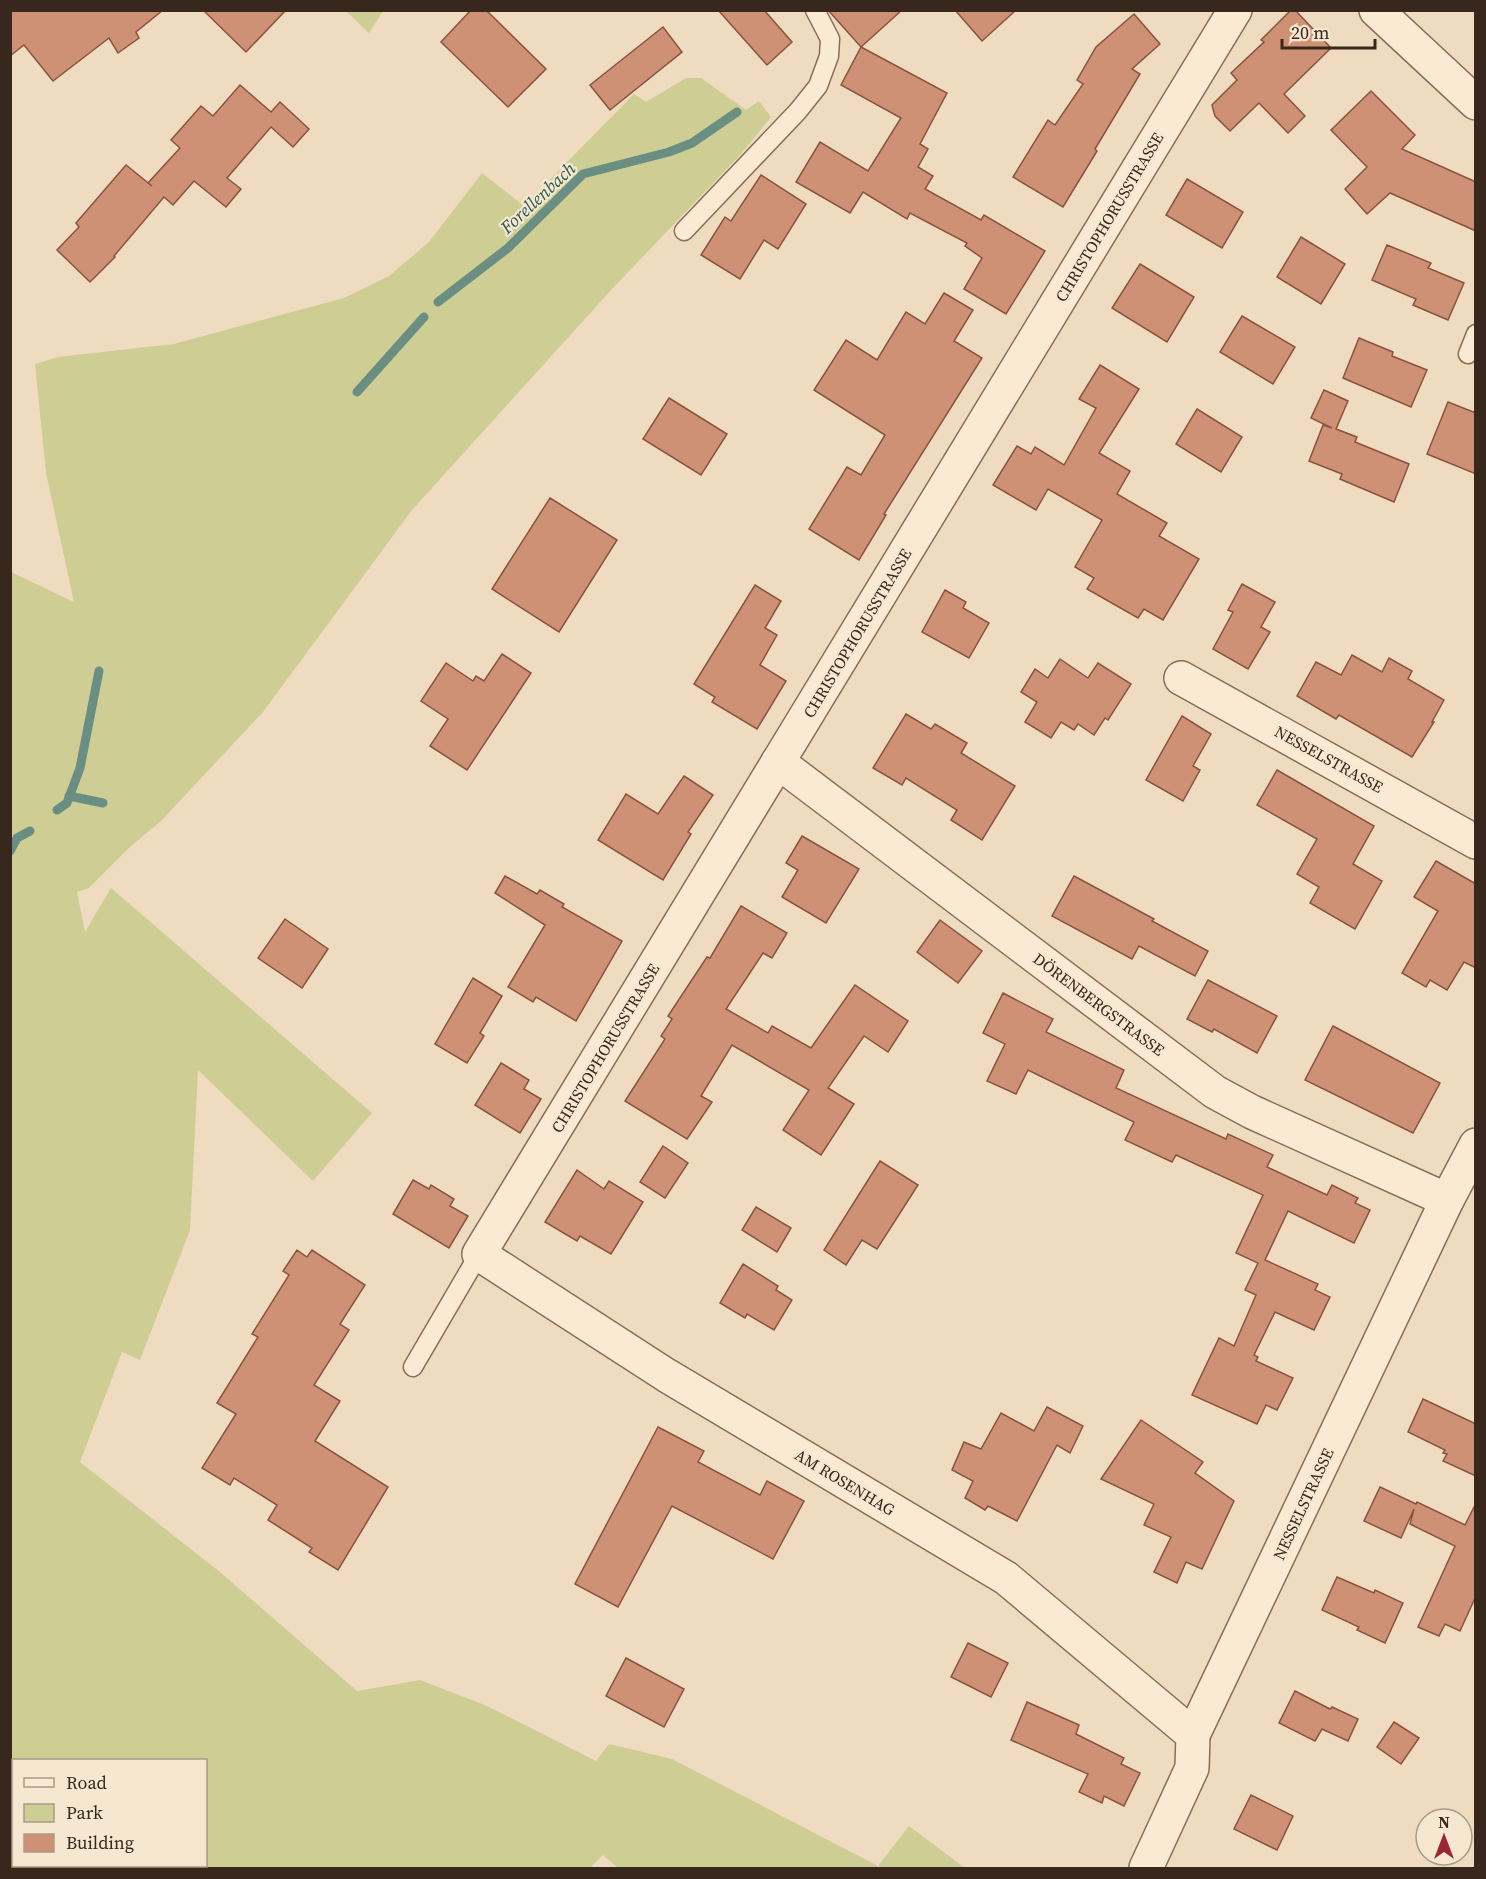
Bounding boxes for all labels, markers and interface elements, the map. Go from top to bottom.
scale bar [1282,12,1375,50]
text: 20 m [1291,20,1329,45]
street label: CHRISTOPHORUSSTRASSE [1050,128,1169,306]
water label: Forellenbach [494,156,581,240]
street label: CHRISTOPHORUSSTRASSE [798,544,917,722]
street label: NESSELSTRASSE [1271,720,1387,798]
street label: DÖRENBERGSTRASSE [1029,947,1169,1061]
street label: CHRISTOPHORUSSTRASSE [546,959,665,1137]
street label: AM ROSENHAG [791,1444,899,1521]
street label: NESSELSTRASSE [1268,1444,1339,1563]
legend [12,1759,207,1867]
text: Road [66,1770,107,1795]
text: Park [66,1800,103,1825]
north arrow [1414,1807,1474,1867]
text: N [1438,1811,1450,1833]
text: Building [66,1830,134,1855]

